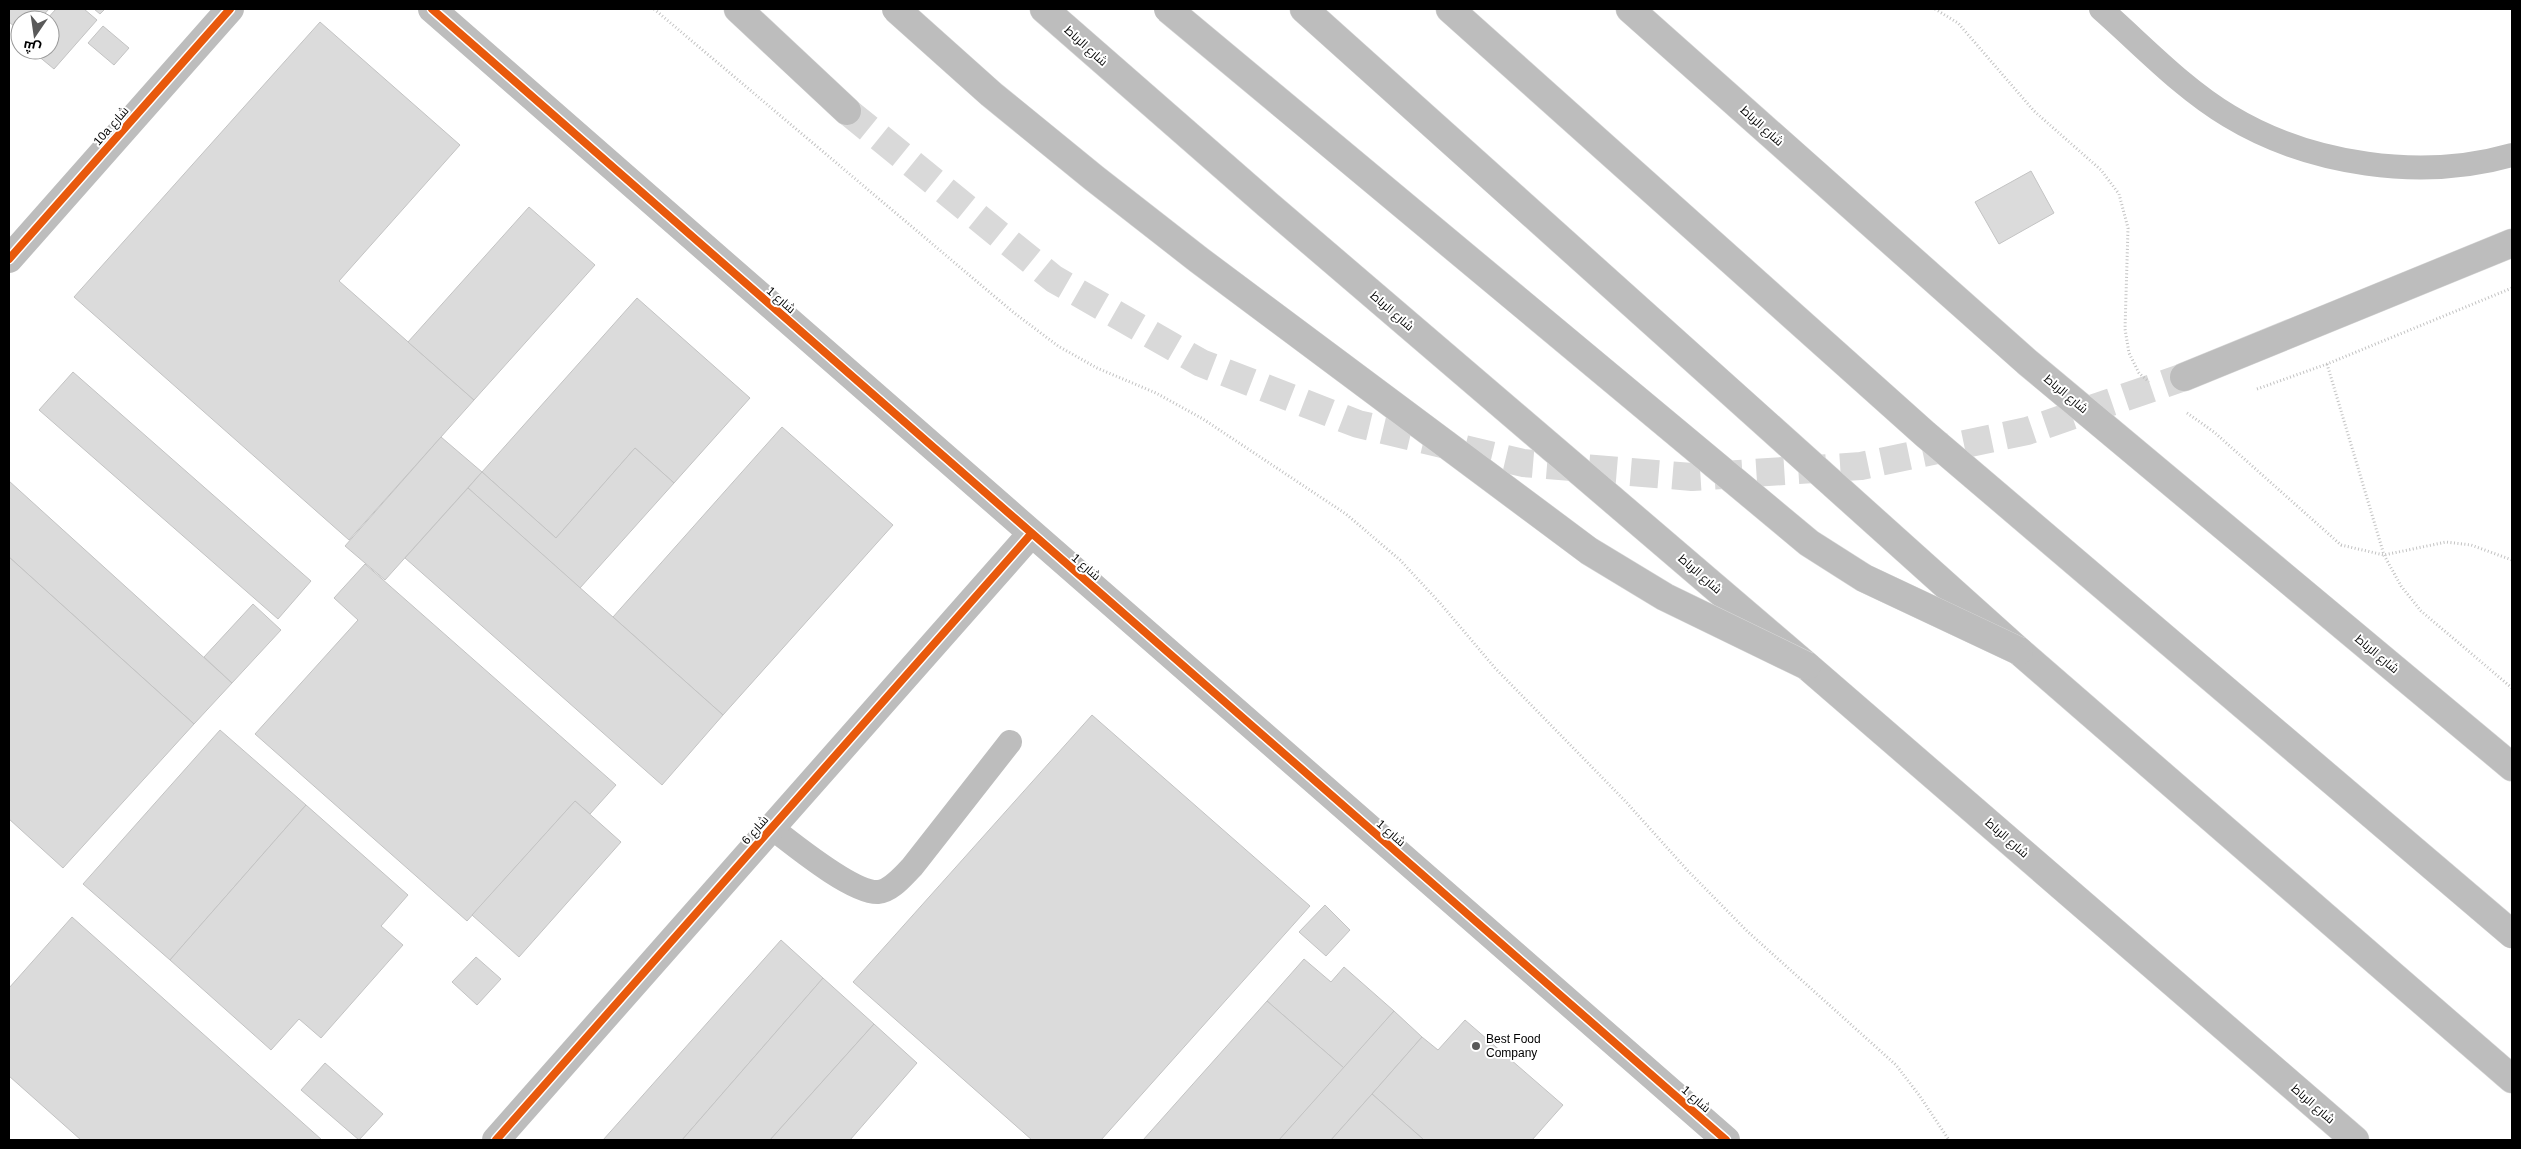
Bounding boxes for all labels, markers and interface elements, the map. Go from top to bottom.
north arrow [10,10,60,60]
street label: شارع الرباط [1061,23,1110,70]
text: ش [21,37,43,57]
street label: شارع الرباط [1737,103,1786,150]
street label: 10a شارع [90,104,132,149]
street label: شارع 1 [763,284,798,317]
street label: شارع الرباط [1367,288,1417,334]
street label: شارع الرباط [2041,372,2091,417]
street label: شارع 1 [1068,551,1103,584]
street label: شارع الرباط [1675,551,1725,597]
street label: شارع الرباط [2352,632,2402,677]
street label: شارع 6 [739,813,772,848]
street label: شارع الرباط [1982,815,2032,861]
street label: شارع 1 [1373,817,1408,850]
place label: Best Food Company [1486,1032,1541,1060]
marker: Best Food Company [1470,1040,1482,1052]
street label: شارع الرباط [2288,1081,2338,1127]
street label: شارع 1 [1678,1083,1713,1116]

